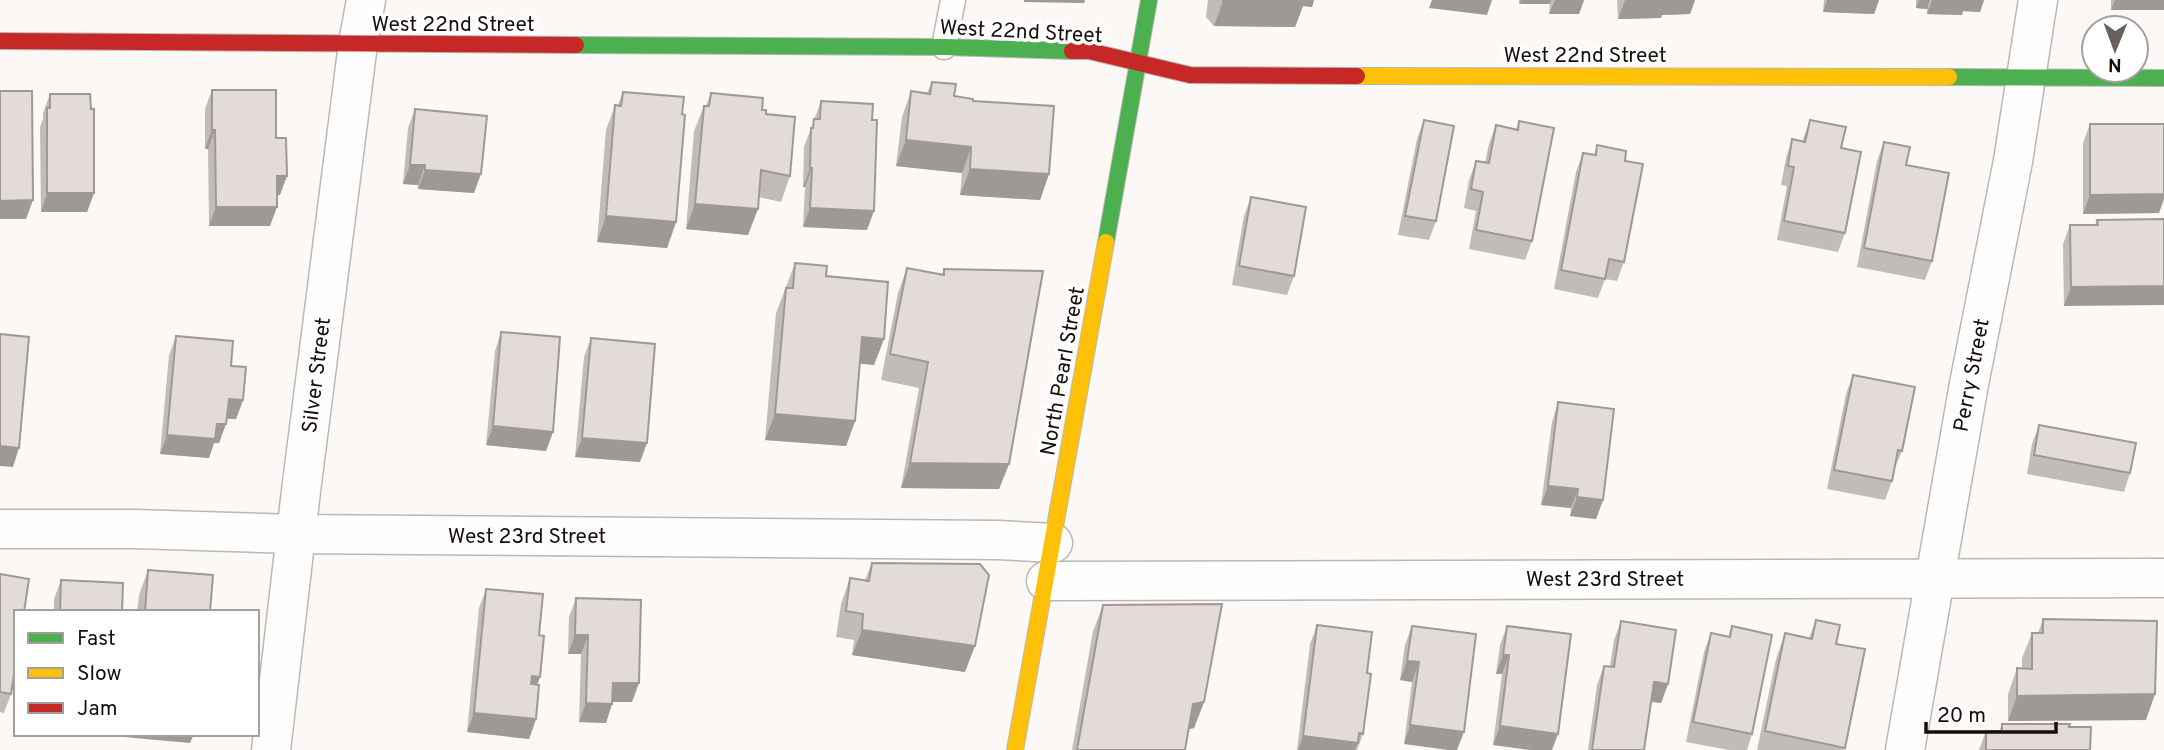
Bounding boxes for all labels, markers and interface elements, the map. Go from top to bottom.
street label: West 22nd Street [371,12,535,39]
north arrow [2080,14,2150,84]
street label: West 22nd Street [939,15,1103,50]
street label: West 22nd Street [1503,43,1667,70]
text: N [2108,52,2122,76]
street label: North Pearl Street [1035,285,1092,458]
street label: Silver Street [297,316,338,435]
street label: Perry Street [1948,316,1997,434]
street label: West 23rd Street [448,524,606,551]
street label: West 23rd Street [1526,567,1684,594]
legend [14,610,259,736]
text: Fast [77,626,116,653]
text: Slow [77,661,122,688]
scale bar [1926,690,2056,734]
text: Jam [77,696,118,723]
text: 20 m [1937,703,1986,730]

